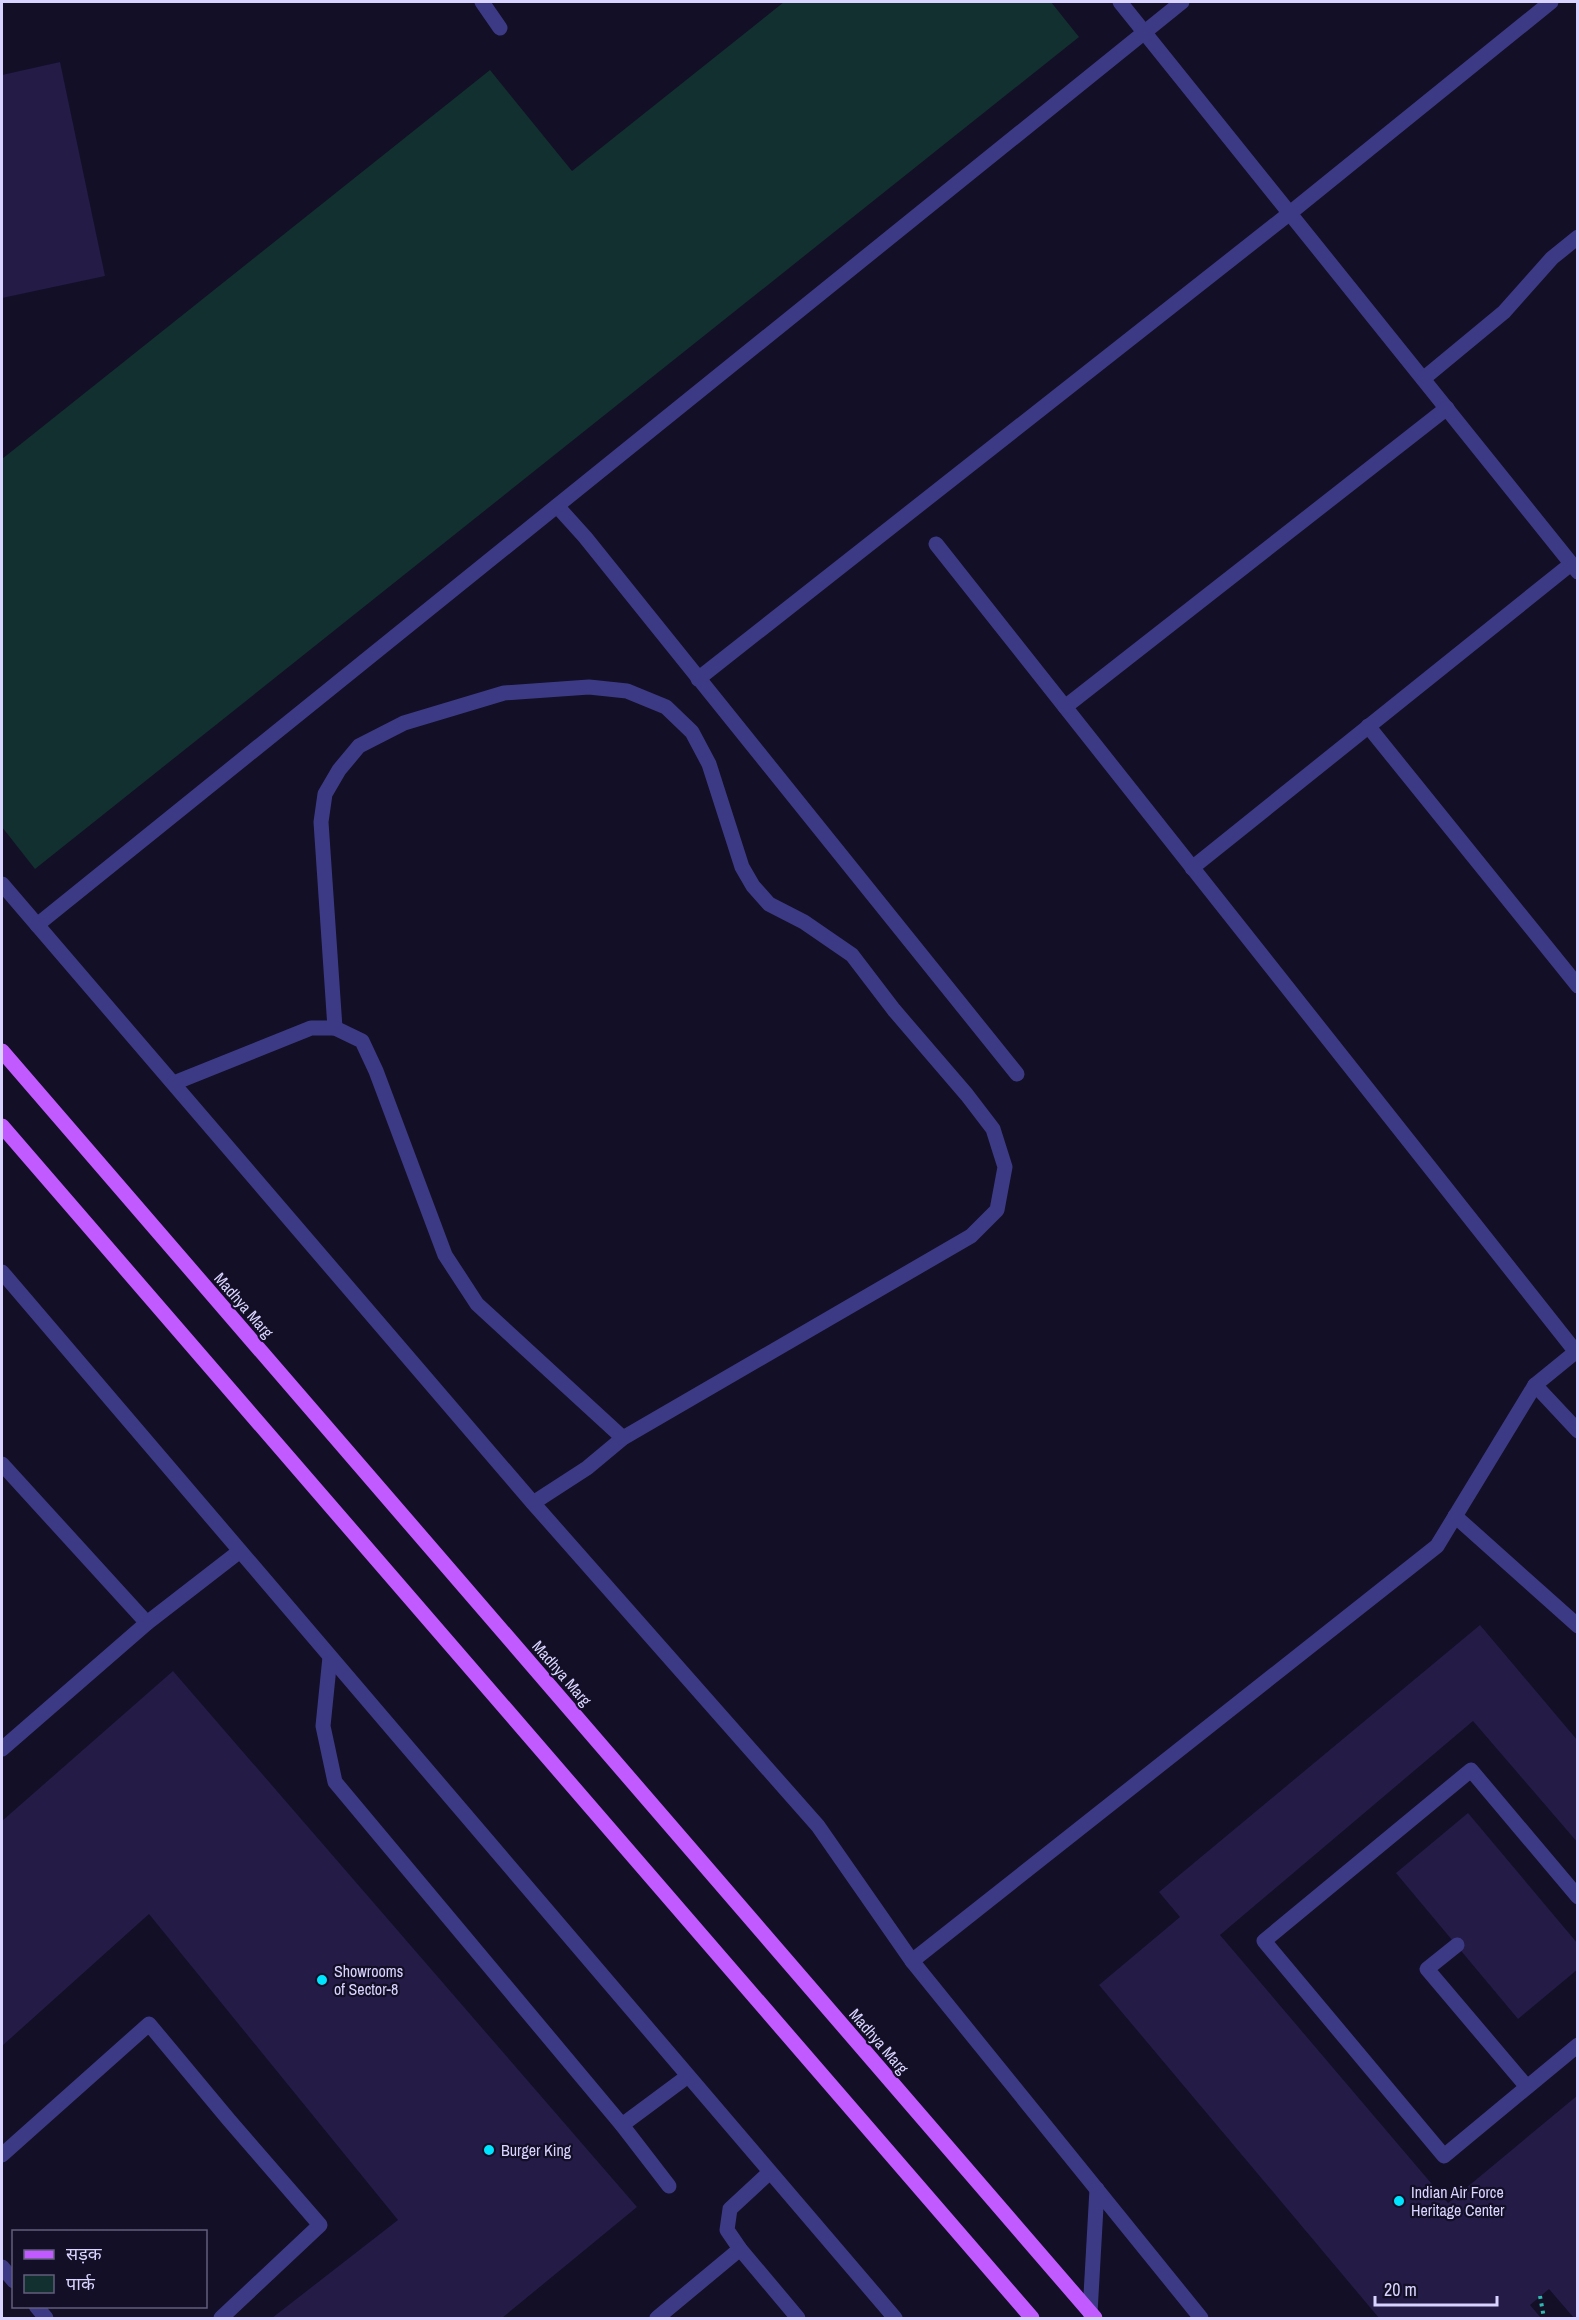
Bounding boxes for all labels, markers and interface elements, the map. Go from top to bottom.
street label: Madhya Marg [209,1268,279,1343]
street label: Madhya Marg [527,1636,597,1711]
place label: Showrooms of Sector-8 [334,1960,403,2000]
marker: Showrooms of Sector-8 [315,1973,329,1987]
street label: Madhya Marg [844,2004,914,2079]
place label: Burger King [501,2139,572,2161]
marker: Burger King [482,2143,496,2157]
place label: Indian Air Force Heritage Center [1411,2181,1505,2221]
marker: Indian Air Force Heritage Center [1392,2194,1406,2208]
legend [12,2230,207,2308]
text: सड़क [66,2241,103,2266]
scale bar [1375,2269,1496,2307]
text: पार्क [66,2271,96,2296]
text: 20 m [1384,2277,1417,2302]

